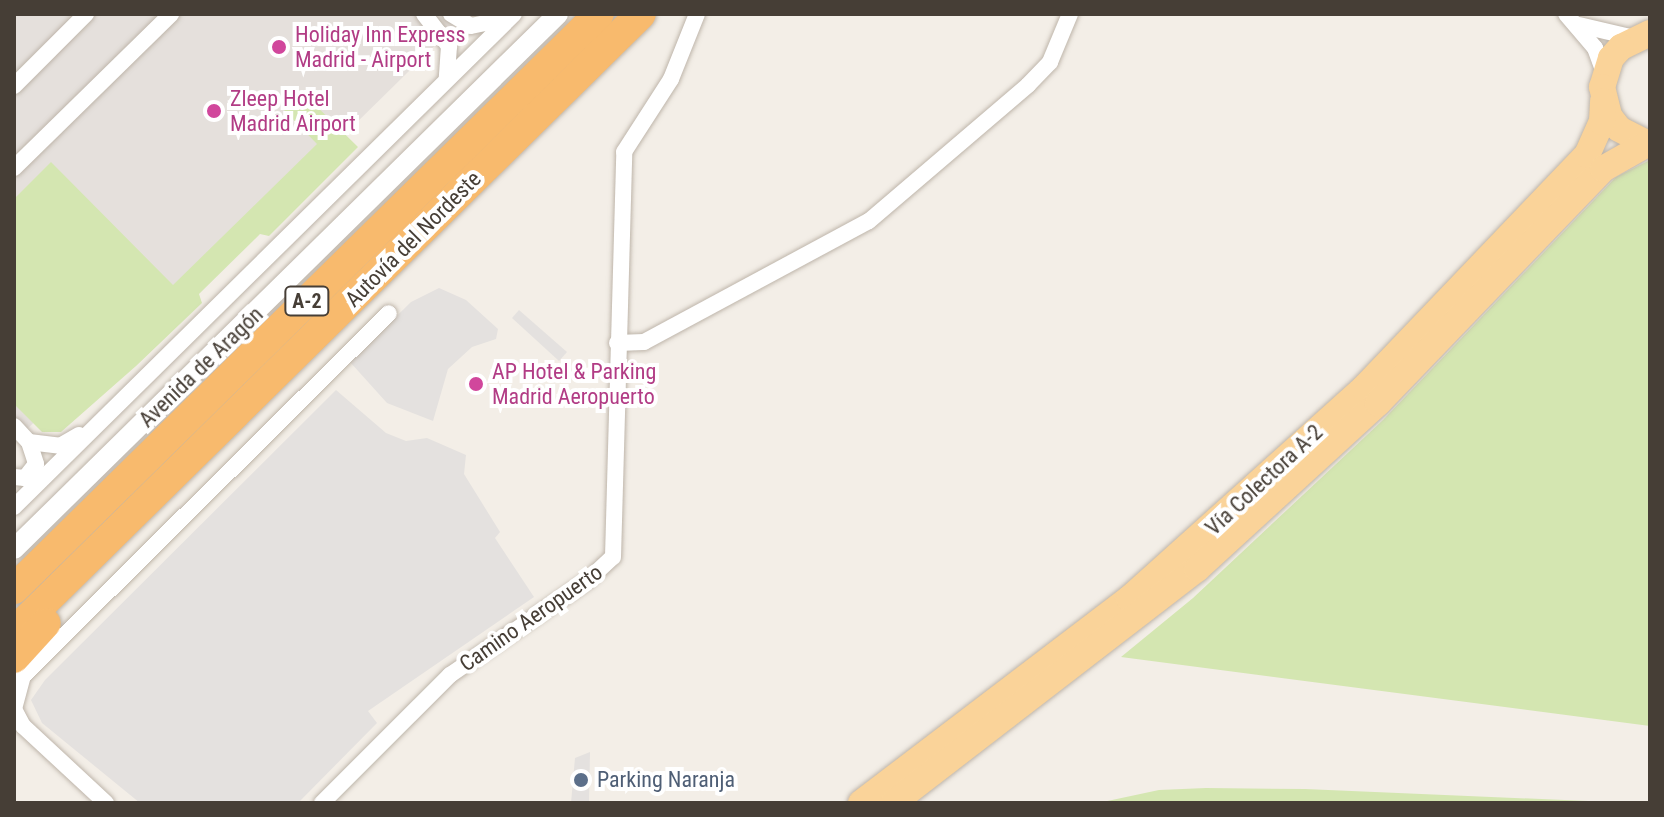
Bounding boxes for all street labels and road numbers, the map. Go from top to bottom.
street label: Autovía del Nordeste [340,166,486,312]
road number: A-2 [283,285,331,317]
street label: Avenida de Aragón [133,301,269,433]
street label: Vía Colectora A-2 [1200,419,1328,541]
street label: Camino Aeropuerto [455,559,607,677]

